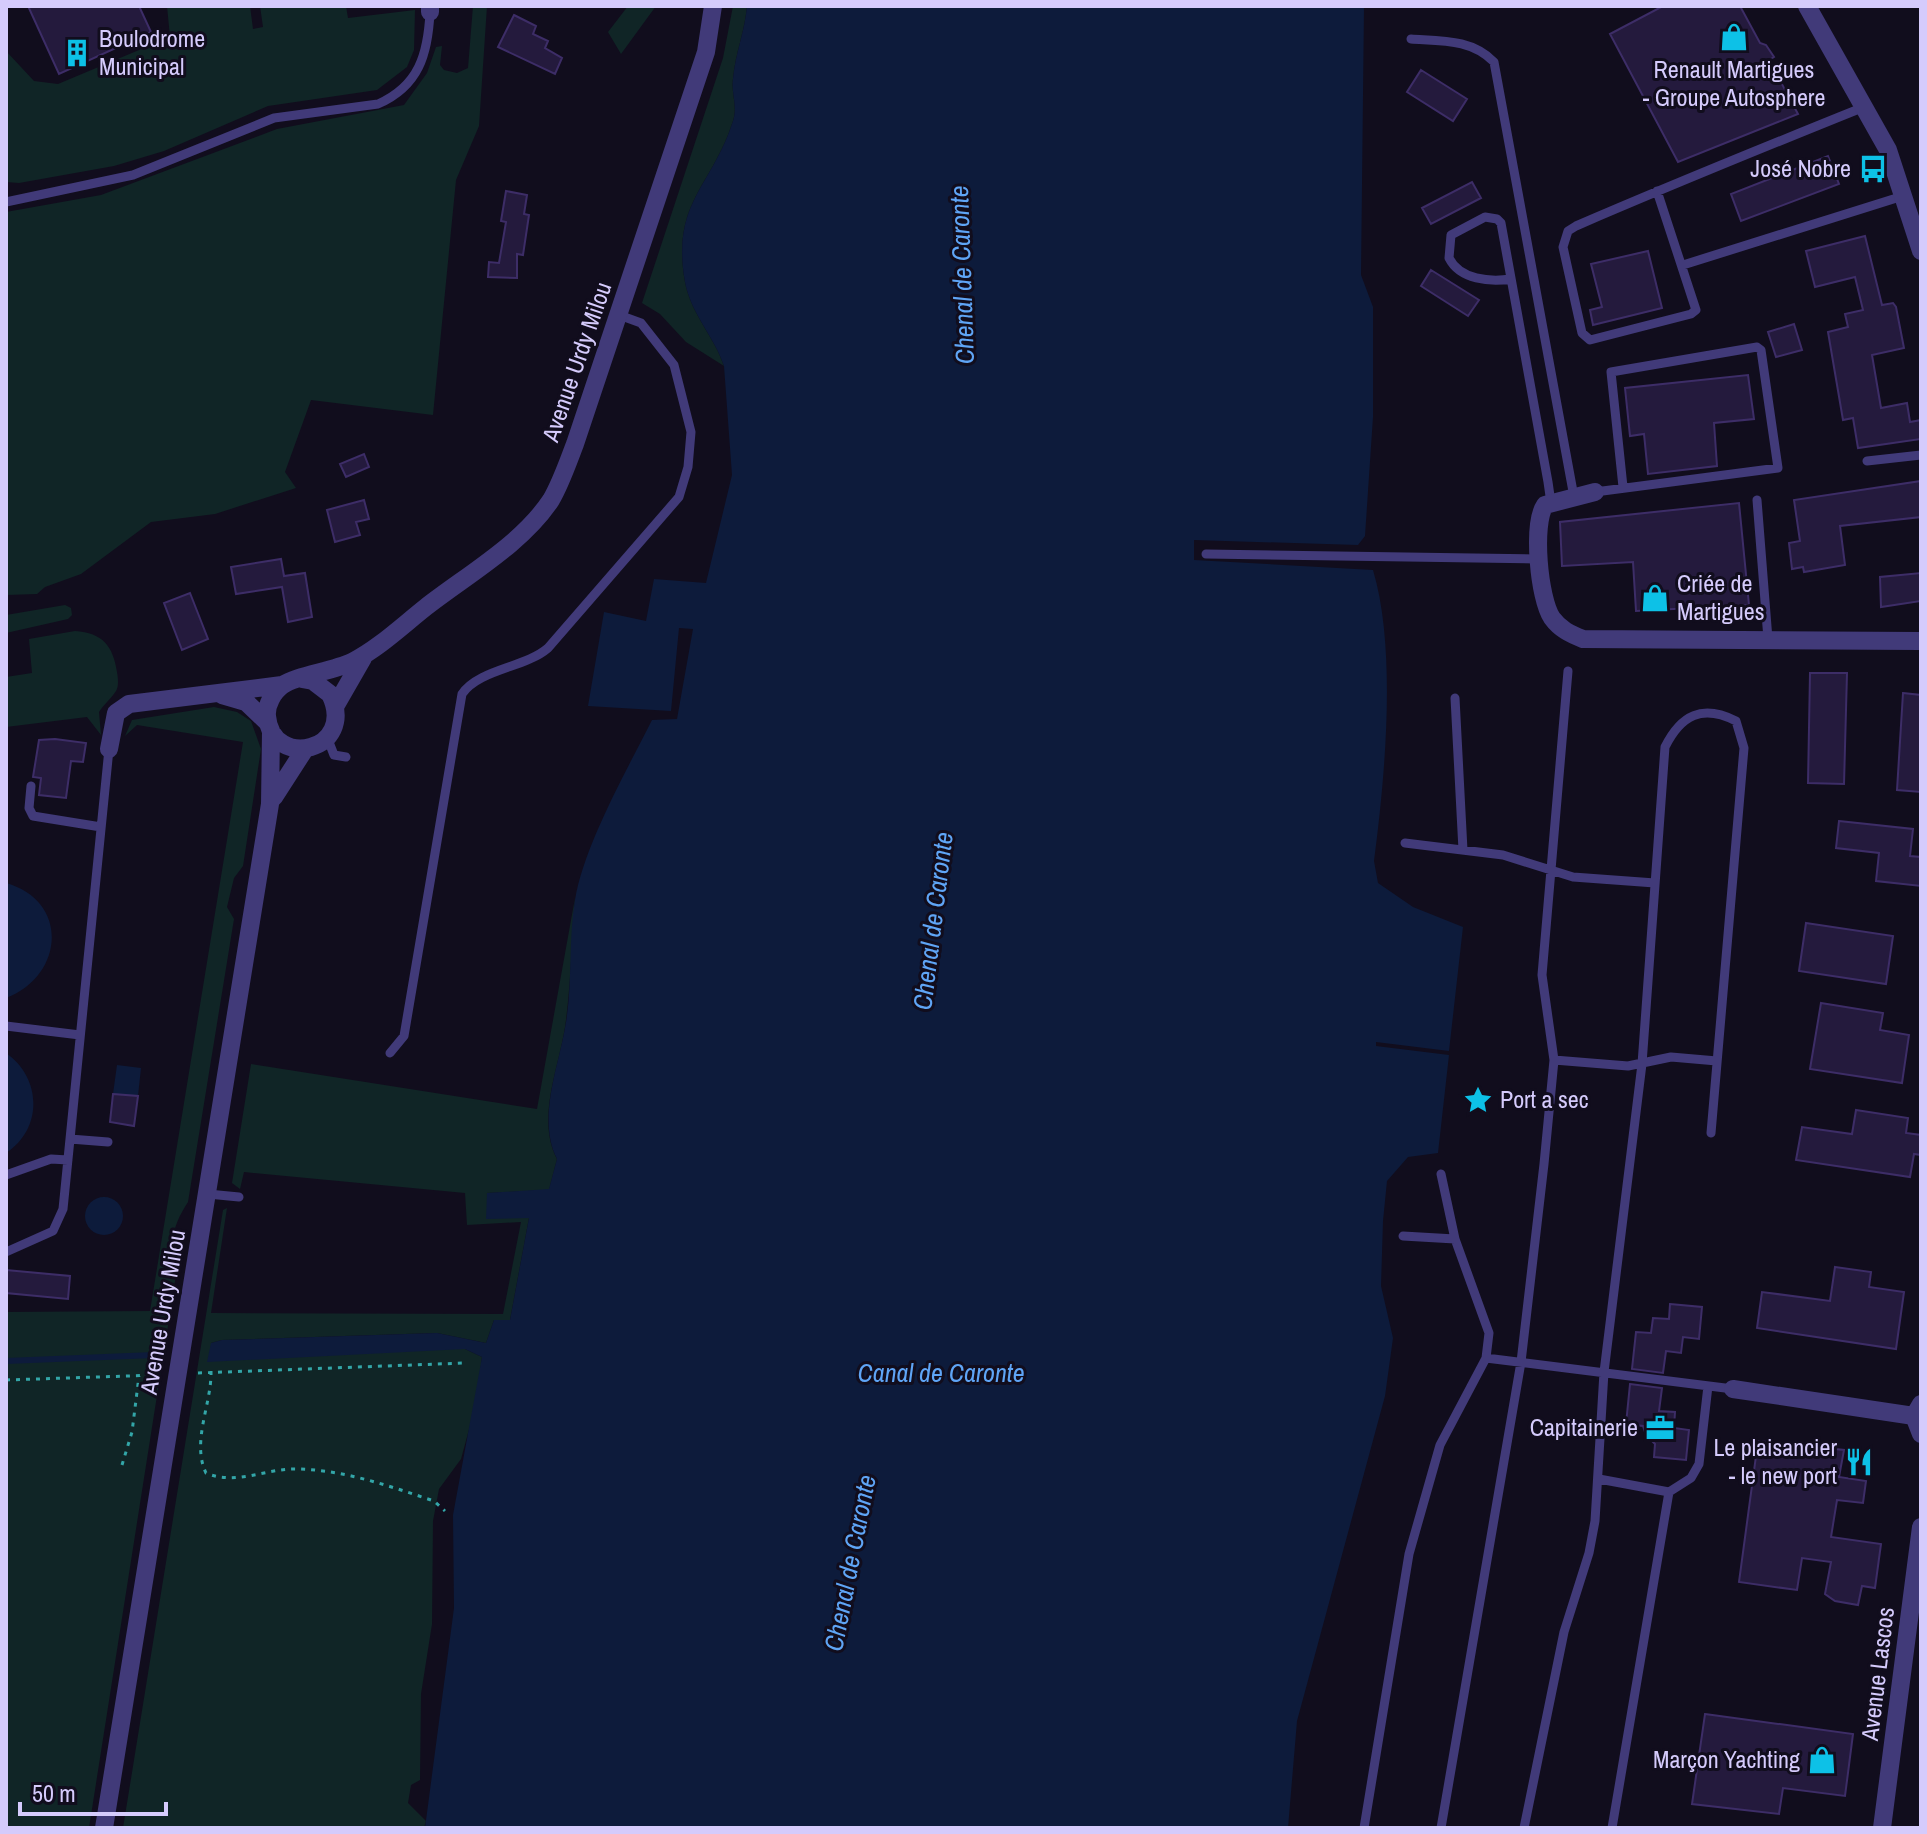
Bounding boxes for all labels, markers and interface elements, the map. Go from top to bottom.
place label: Boulodrome Municipal [99,22,205,82]
shop icon: Renault Martigues - Groupe Autosphere [1719,22,1749,52]
building icon: Boulodrome Municipal [62,38,92,68]
place label: Renault Martigues - Groupe Autosphere [1643,53,1825,113]
place label: José Nobre [1750,152,1851,184]
bus stop icon: José Nobre [1858,154,1888,184]
water label: Chenal de Caronte [941,185,982,365]
street label: Avenue Urdy Milou [533,278,618,447]
place label: Criée de Martigues [1677,567,1765,627]
shop icon: Criée de Martigues [1640,583,1670,613]
water label: Chenal de Caronte [904,830,961,1012]
place label: Port a sec [1500,1083,1589,1115]
place icon: Port a sec [1463,1085,1493,1115]
street label: Avenue Urdy Milou [132,1227,192,1398]
water label: Canal de Caronte [857,1355,1025,1390]
place label: Capitainerie [1530,1411,1638,1443]
office icon: Capitainerie [1645,1413,1675,1443]
place label: Le plaisancier - le new port [1713,1431,1838,1491]
restaurant icon: Le plaisancier - le new port [1844,1447,1874,1477]
water label: Chenal de Caronte [815,1472,884,1654]
street label: Avenue Lascos [1853,1605,1901,1743]
place label: Marçon Yachting [1653,1743,1800,1775]
shop icon: Marçon Yachting [1807,1745,1837,1775]
scale bar [20,1766,166,1816]
text: 50 m [32,1777,76,1809]

